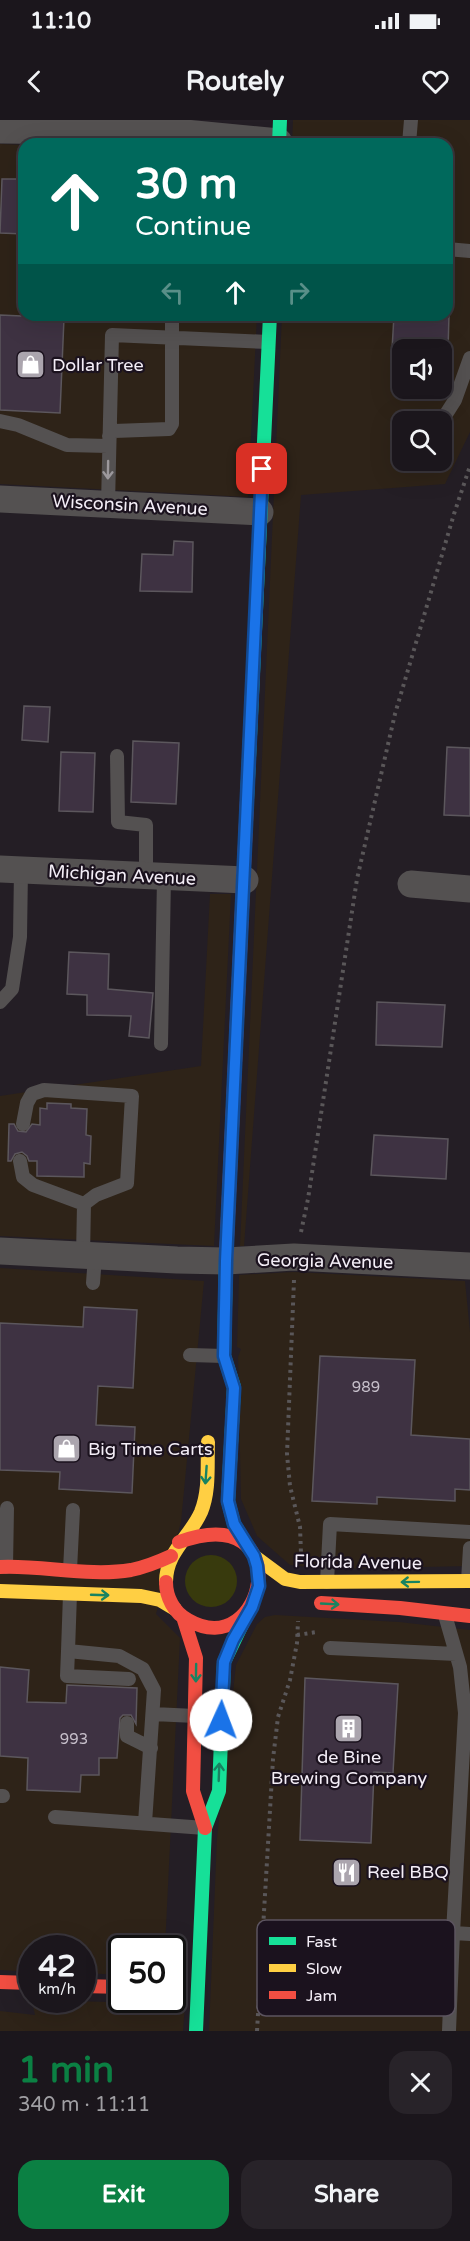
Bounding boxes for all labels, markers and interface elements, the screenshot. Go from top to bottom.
text: 11:10 [30,8,91,34]
icon: back [18,65,51,98]
text: Routely [186,65,284,98]
icon: heart [419,65,452,98]
text: 30 m [135,159,237,210]
icon: ahead [36,162,114,240]
text: Continue [135,210,251,243]
icon: left [156,276,189,309]
icon: ahead [219,276,252,309]
icon: right [282,276,315,309]
map controls [392,339,452,471]
button: sound [392,339,452,399]
shop icon: Dollar Tree [15,349,47,381]
place label: Dollar Tree [52,354,144,376]
button: search [392,411,452,471]
pin [236,443,287,494]
icon: arrive [245,452,278,485]
one-way arrow [102,459,114,479]
street label: Wisconsin Avenue [52,490,208,520]
street label: Michigan Avenue [47,860,197,890]
street label: Georgia Avenue [257,1249,393,1273]
house number: 989 [352,1378,380,1396]
shop icon: Big Time Carts [51,1433,83,1465]
place label: Big Time Carts [88,1438,213,1460]
one-way arrow [201,1464,212,1484]
street label: Florida Avenue [294,1550,422,1574]
one-way arrow [400,1576,420,1588]
one-way arrow [90,1589,110,1601]
one-way arrow [320,1598,340,1609]
one-way arrow [190,1663,202,1683]
position arrow [189,1688,253,1752]
building icon: de Bine Brewing Company [333,1712,365,1744]
house number: 993 [60,1730,88,1748]
place label: de Bine Brewing Company [271,1746,428,1789]
one-way arrow [214,1762,225,1782]
restaurant icon: Reel BBQ [330,1856,362,1888]
place label: Reel BBQ [367,1861,449,1883]
legend [257,1920,455,2016]
text: Fast [306,1932,337,1952]
speed limit sign: 50 [108,1935,186,2013]
text: 42 [38,1948,76,1985]
text: Slow [306,1959,342,1979]
text: km/h [38,1980,76,1998]
text: Jam [306,1986,337,2006]
text: 1 min [18,2049,114,2092]
button: close [389,2051,452,2114]
text: 340 m · 11:11 [18,2093,150,2117]
button: Exit [18,2160,229,2229]
button: Share [241,2160,452,2229]

